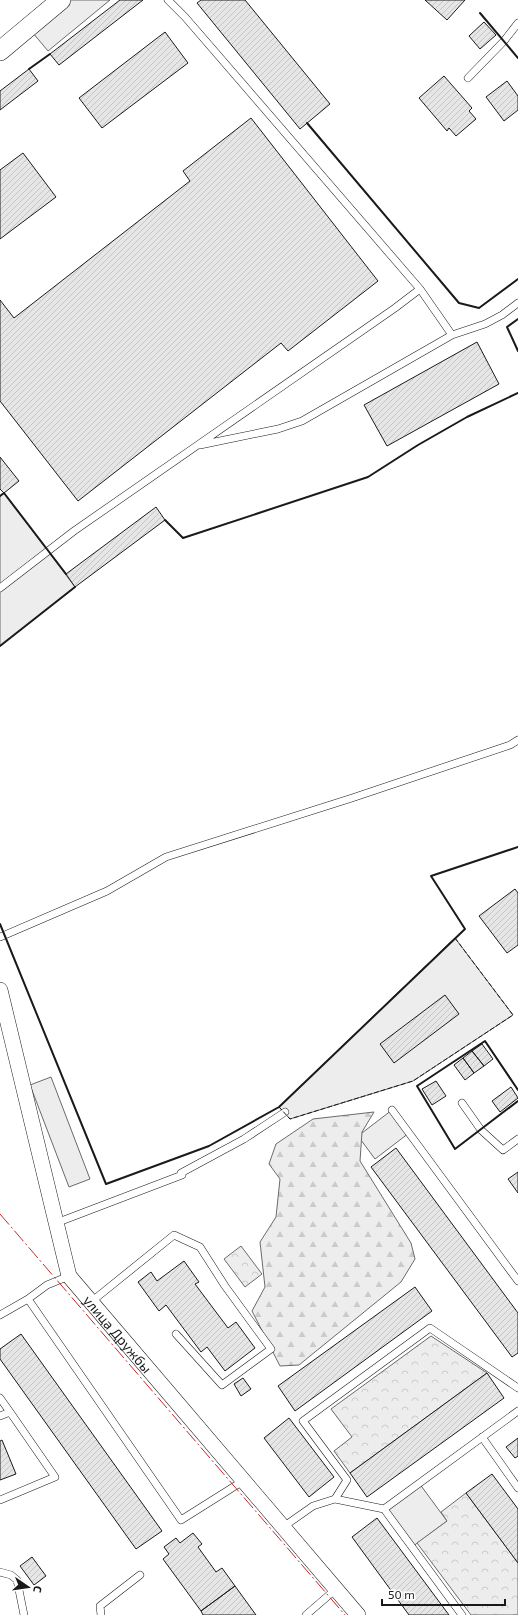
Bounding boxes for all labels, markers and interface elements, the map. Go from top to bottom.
street label: улица Дружбы [80,1291,156,1376]
north arrow [8,1567,48,1607]
scale bar [382,1581,505,1607]
text: С [31,1585,45,1594]
text: 50 m [388,1587,415,1601]

